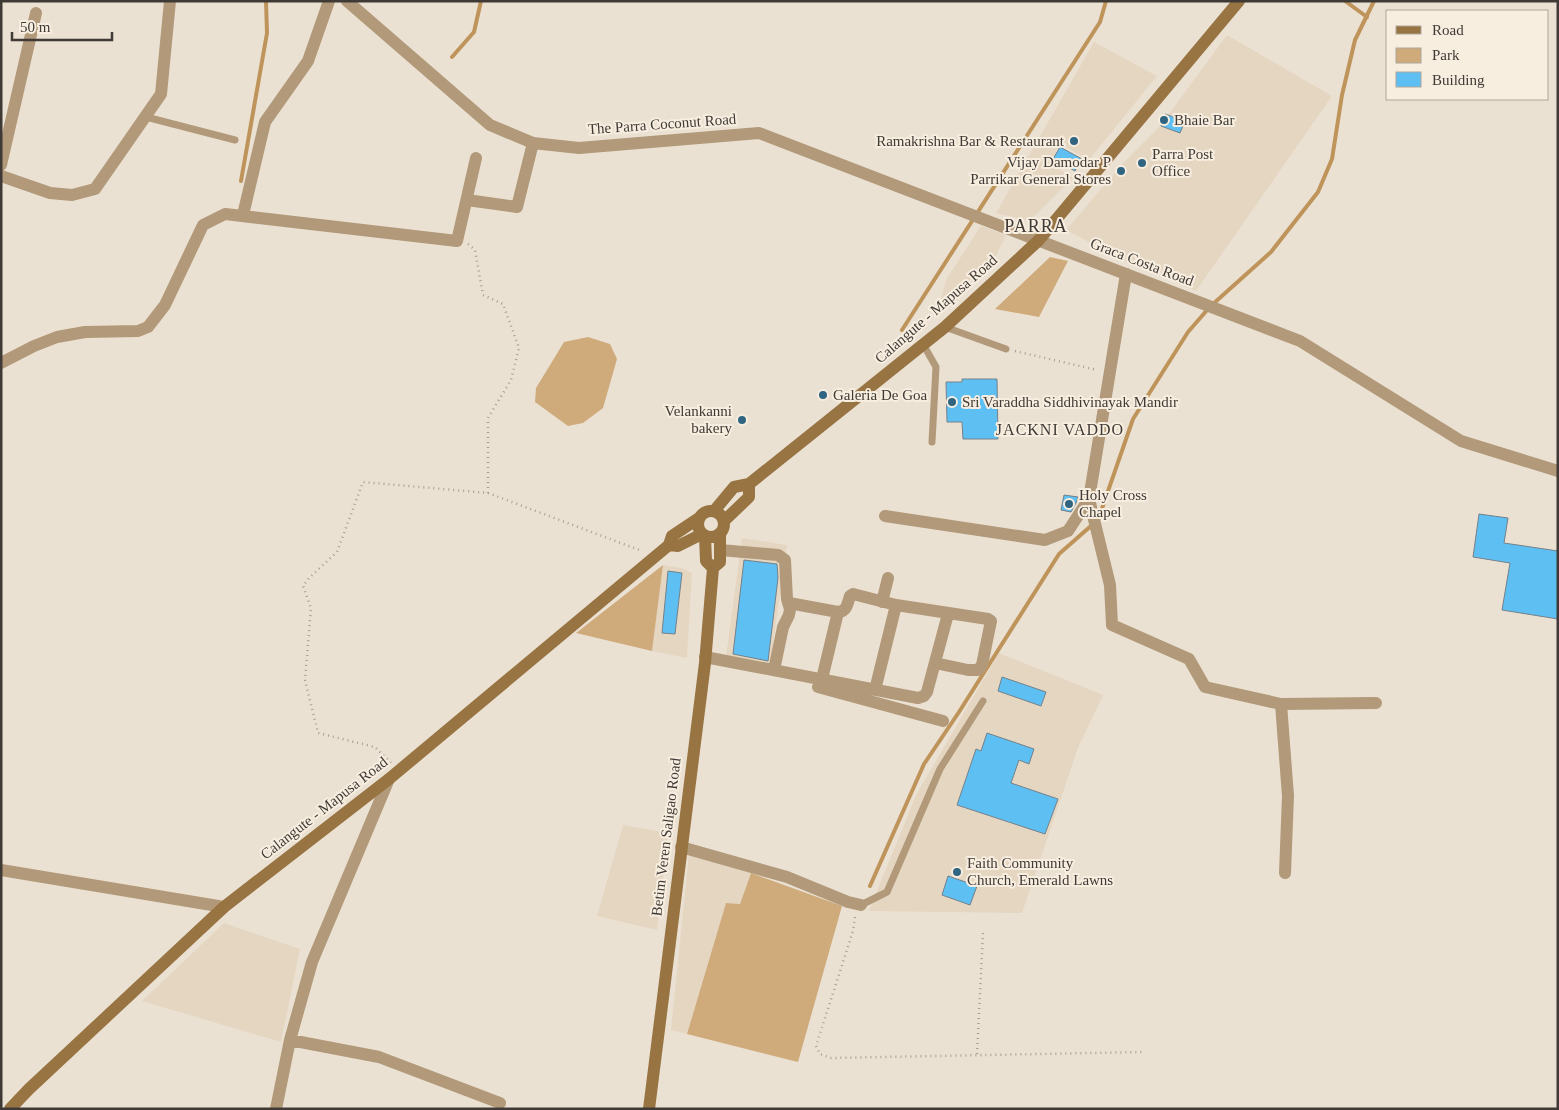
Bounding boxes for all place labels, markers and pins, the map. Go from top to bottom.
place label: Bhaie Bar [1174,112,1234,128]
marker: Bhaie Bar [1158,114,1170,126]
place label: Ramakrishna Bar & Restaurant [876,133,1065,149]
marker: Ramakrishna Bar & Restaurant [1068,135,1080,147]
place label: Parra Post Office [1152,146,1214,179]
place label: Vijay Damodar P Parrikar General Stores [970,154,1111,187]
marker: Parra Post Office [1136,157,1148,169]
marker: Vijay Damodar P Parrikar General Stores [1115,165,1127,177]
place label: Galeria De Goa [833,387,927,403]
marker: Galeria De Goa [817,389,829,401]
place label: Sri Varaddha Siddhivinayak Mandir [962,394,1178,410]
marker: Sri Varaddha Siddhivinayak Mandir [946,396,958,408]
place label: Velankanni bakery [665,403,732,436]
marker: Velankanni bakery [736,414,748,426]
place label: Holy Cross Chapel [1079,487,1147,520]
marker: Holy Cross Chapel [1063,498,1075,510]
place label: Faith Community Church, Emerald Lawns [967,855,1113,888]
marker: Faith Community Church, Emerald Lawns [951,866,963,878]

